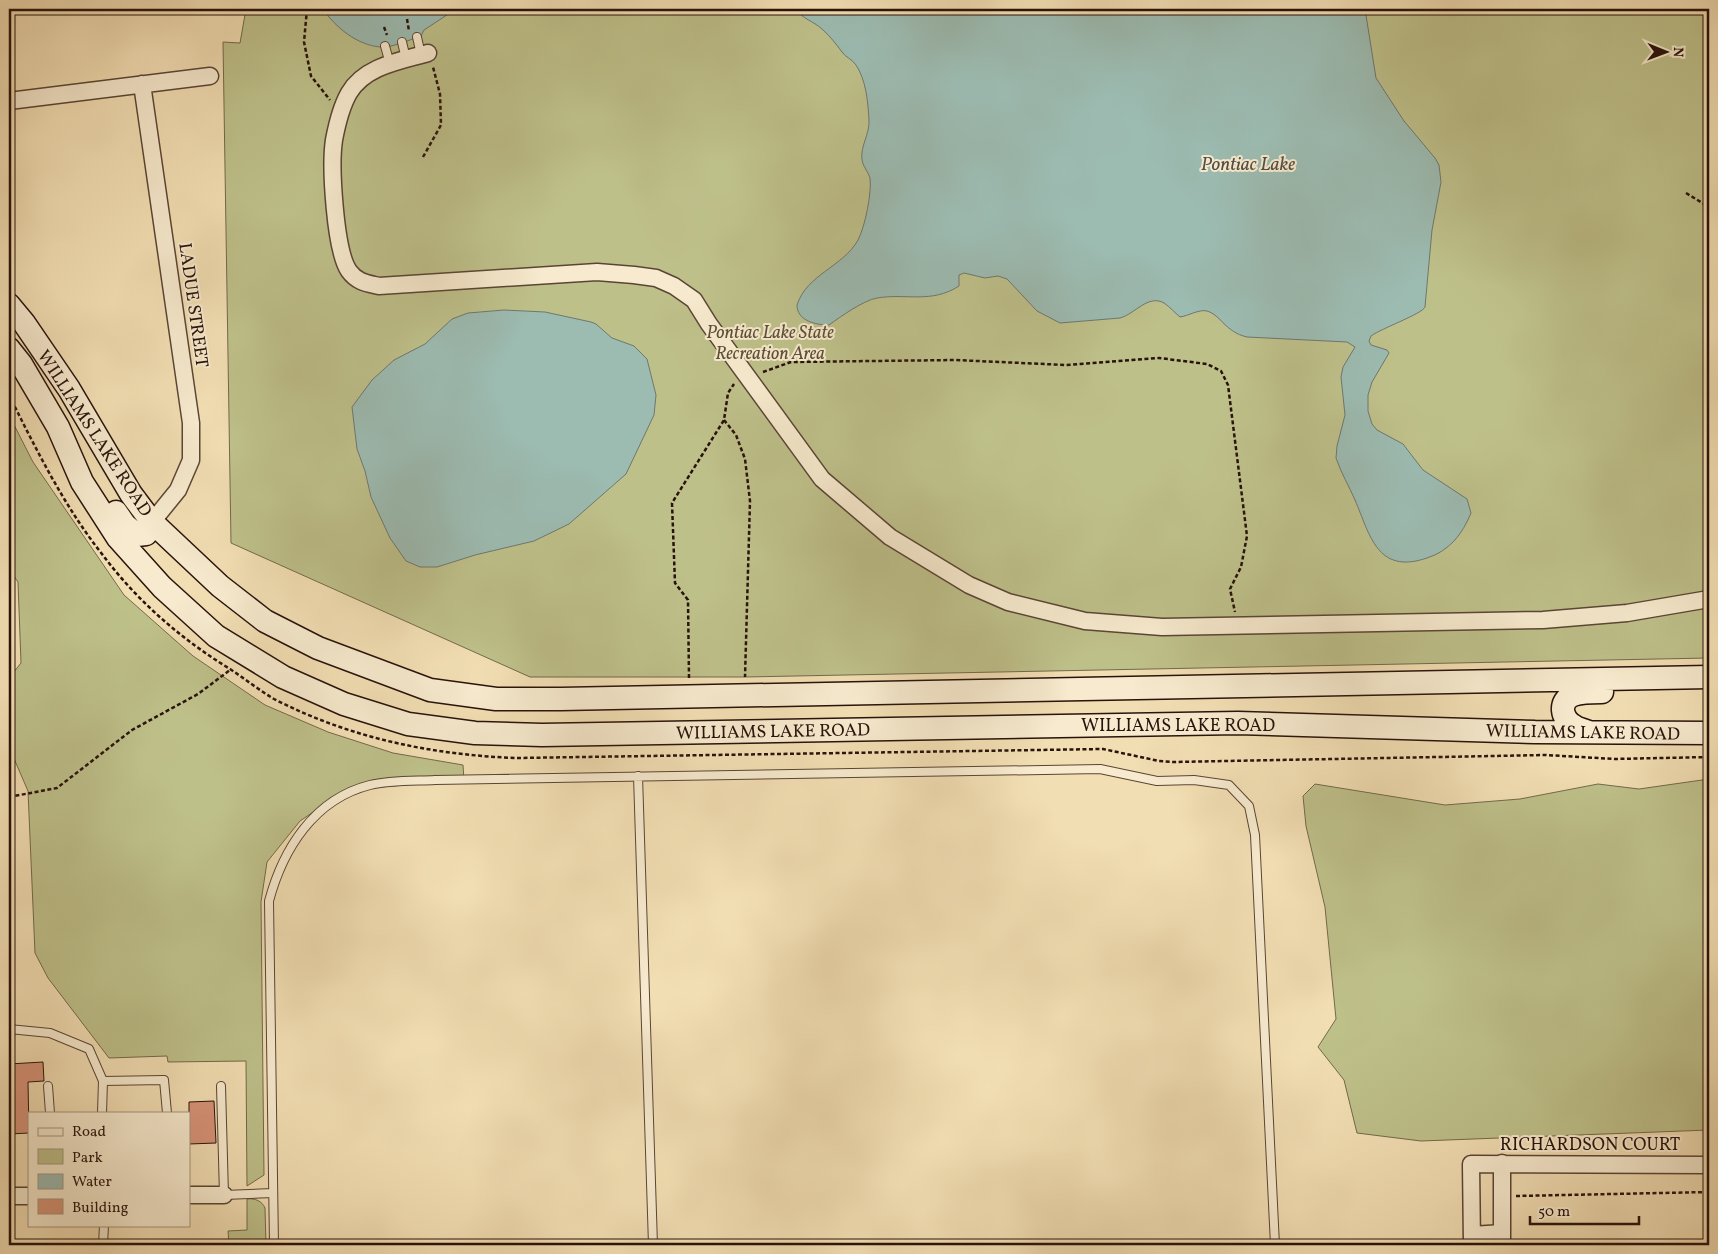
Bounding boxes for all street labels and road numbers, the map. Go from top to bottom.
street label: LADUE STREET [171,241,214,370]
street label: WILLIAMS LAKE ROAD [30,346,157,522]
street label: WILLIAMS LAKE ROAD [1081,714,1275,739]
street label: WILLIAMS LAKE ROAD [676,718,870,747]
street label: WILLIAMS LAKE ROAD [1486,719,1680,748]
street label: RICHARDSON COURT [1500,1133,1681,1158]

